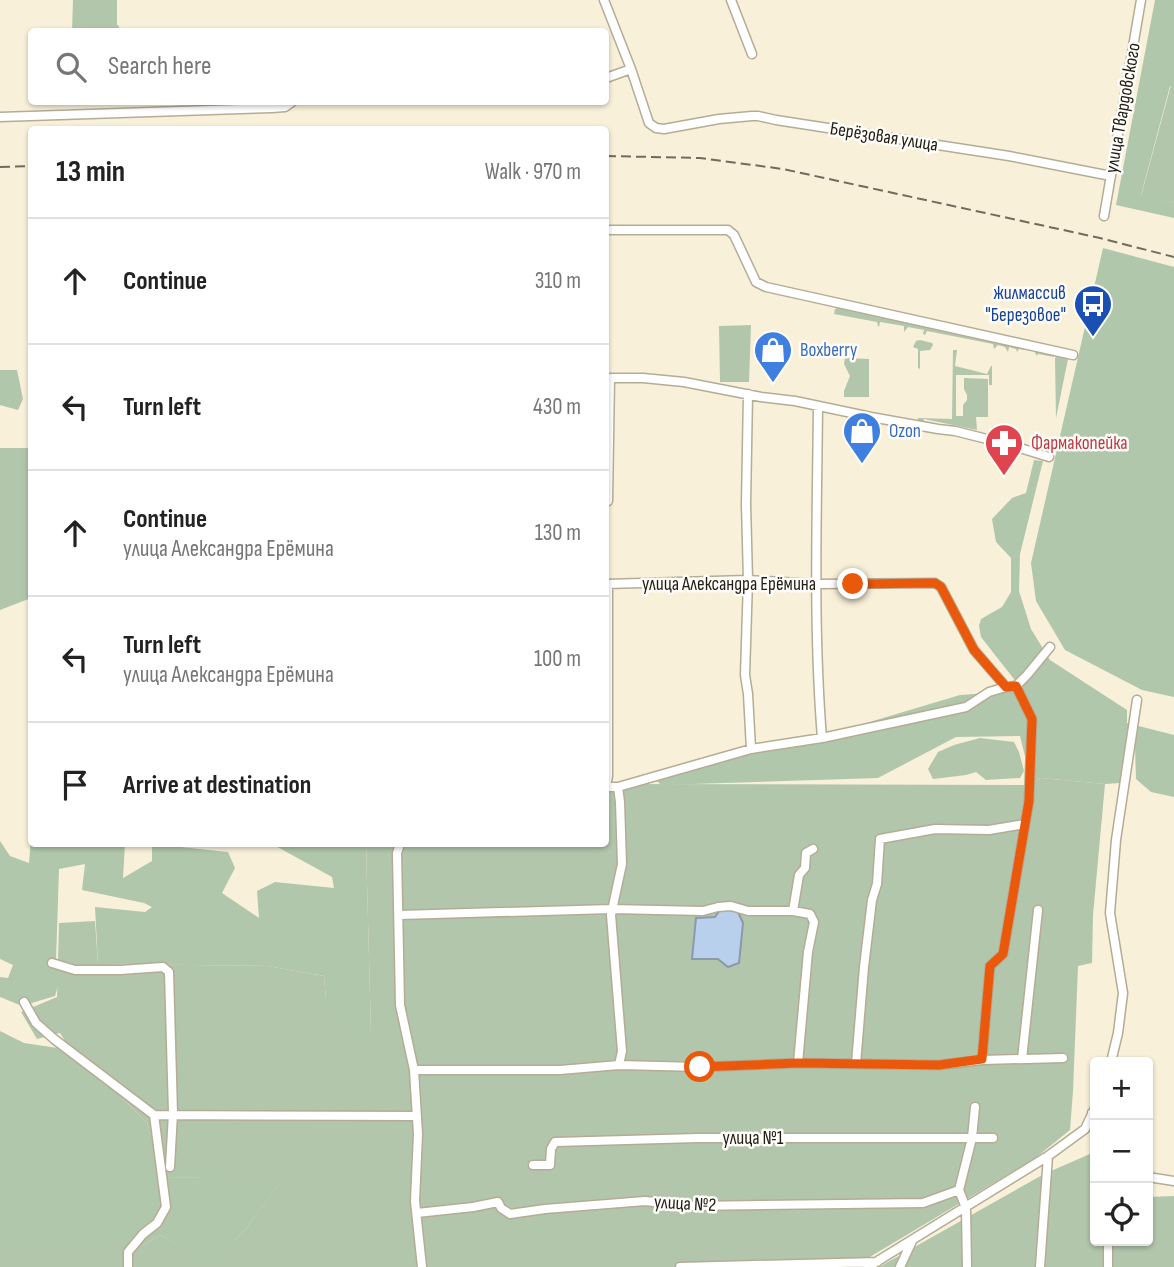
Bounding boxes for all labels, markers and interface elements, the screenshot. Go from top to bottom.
search box [28,28,609,105]
street label: улица Твардовского [1100,41,1146,175]
icon: search [52,48,90,86]
text: Search here [108,51,211,82]
street label: Берёзовая улица [828,117,940,157]
text: 13 min [56,154,125,190]
text: Walk · 970 m [485,158,581,186]
icon: ahead [56,262,94,300]
text: Continue [123,266,207,297]
text: 310 m [535,267,581,295]
place label: жилмассив "Березовое" [985,282,1066,327]
bus stop icon: жилмассив "Березовое" [1072,283,1114,338]
shop icon: Boxberry [752,329,794,384]
place label: Boxberry [800,339,858,362]
icon: left [56,388,94,426]
text: Turn left [123,392,201,423]
text: 430 m [533,393,581,421]
shop icon: Ozon [841,410,883,465]
place label: Ozon [889,420,921,443]
pharmacy icon: Фармакопейка [983,422,1025,477]
place label: Фармакопейка [1031,432,1128,455]
text: Continue [123,504,207,535]
icon: ahead [56,514,94,552]
text: 130 m [535,519,581,547]
text: улица Александра Ерёмина [123,535,334,563]
route end [837,568,868,599]
street label: улица Александра Ерёмина [642,573,816,596]
text: Turn left [123,630,201,661]
icon: left [56,640,94,678]
text: 100 m [534,645,581,673]
text: улица Александра Ерёмина [123,661,334,689]
icon: arrive [56,766,94,804]
text: Arrive at destination [123,770,311,801]
route start [684,1051,715,1082]
map controls [1090,1057,1153,1246]
button: + [1090,1057,1153,1120]
button: − [1090,1120,1153,1183]
street label: улица №1 [722,1127,784,1150]
button: locate [1090,1183,1153,1246]
street label: улица №2 [653,1191,717,1217]

